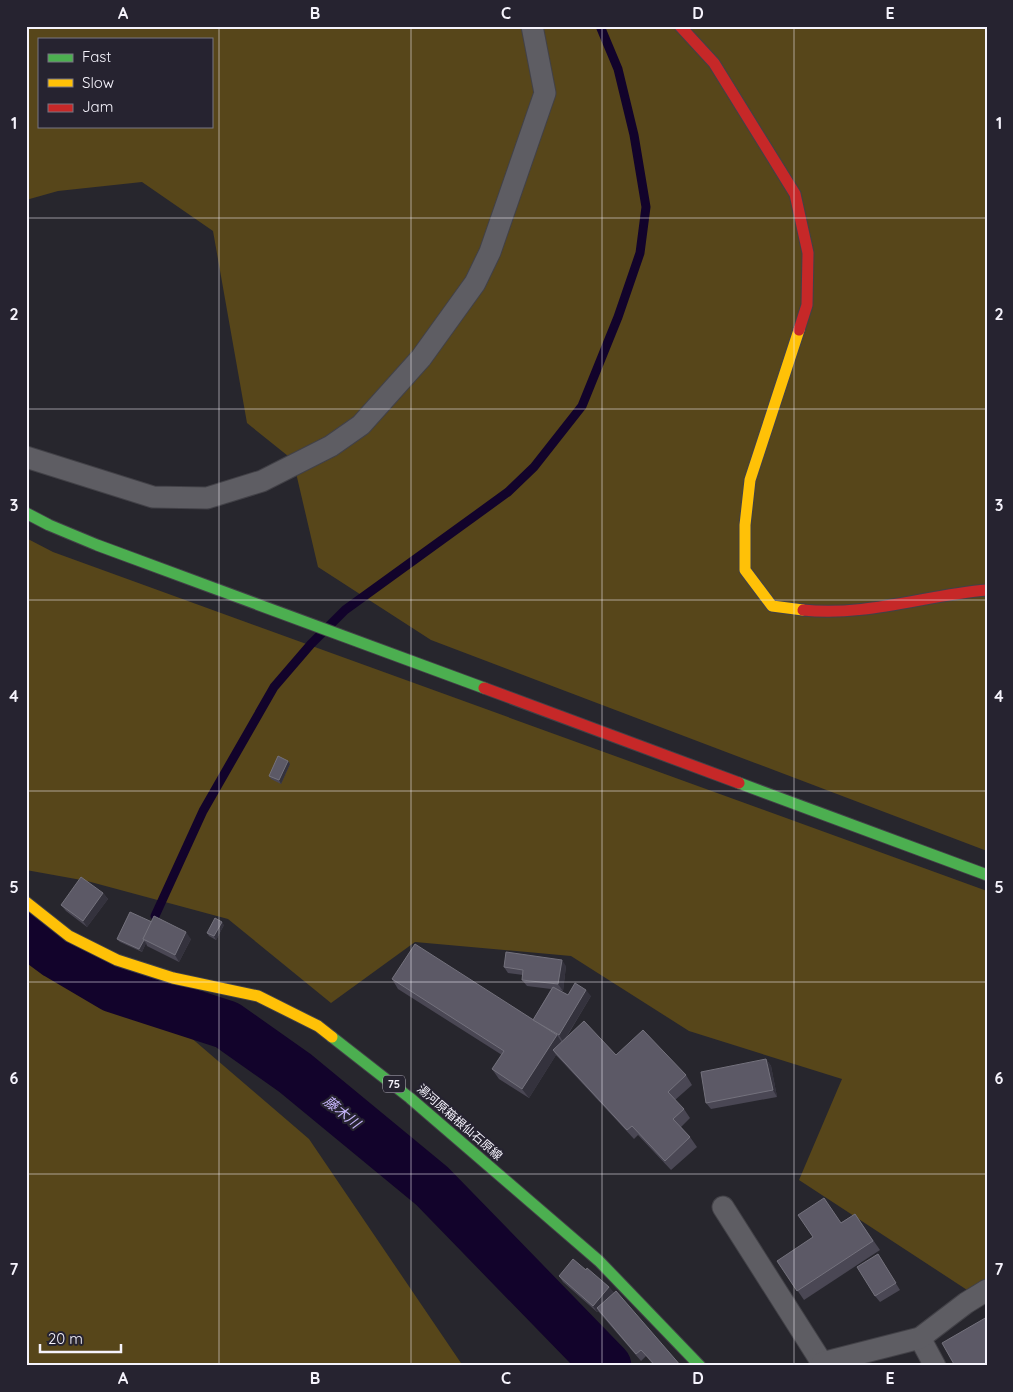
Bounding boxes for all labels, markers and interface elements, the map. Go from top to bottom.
text: A [118,3,129,23]
text: B [310,3,320,23]
text: C [501,3,511,23]
text: D [692,3,704,23]
text: E [885,3,895,23]
legend [38,38,212,128]
text: Fast [82,47,111,66]
text: Slow [82,73,114,92]
text: Jam [82,97,113,116]
text: 1 [11,113,17,133]
text: 1 [996,113,1002,133]
text: 2 [9,304,19,324]
text: 2 [994,304,1004,324]
text: 3 [10,495,18,515]
text: 3 [995,495,1003,515]
text: 4 [9,686,19,706]
text: 4 [994,686,1004,706]
text: 5 [9,877,19,897]
text: 5 [994,877,1004,897]
text: 6 [10,1068,19,1088]
text: 6 [995,1068,1004,1088]
road number: 75 [383,1076,405,1092]
street label: 湯河原箱根仙石原線 [414,1081,506,1163]
water label: 藤木川 [320,1092,366,1133]
text: 7 [10,1259,19,1279]
text: 7 [995,1259,1004,1279]
scale bar [40,1322,121,1354]
text: 20 m [48,1329,83,1348]
text: A [118,1368,129,1388]
text: B [310,1368,320,1388]
text: C [501,1368,511,1388]
text: D [692,1368,704,1388]
text: E [885,1368,895,1388]

